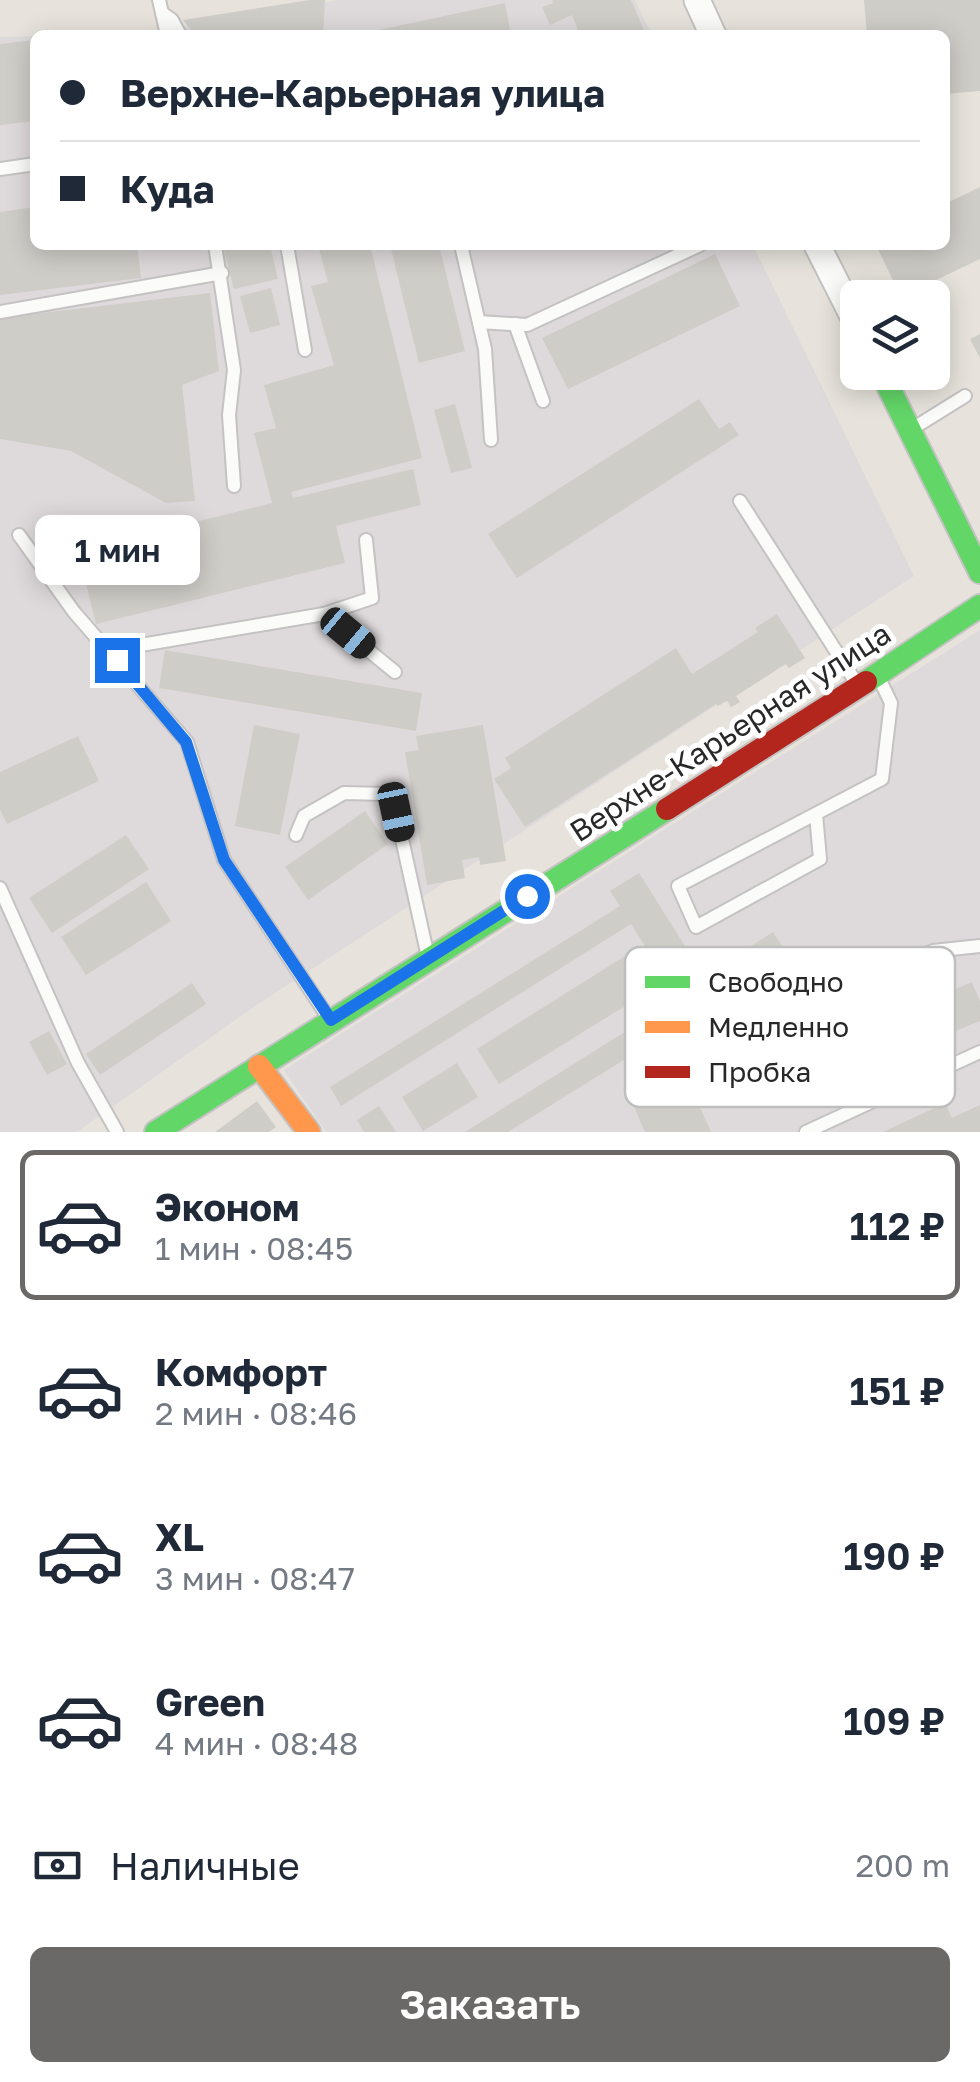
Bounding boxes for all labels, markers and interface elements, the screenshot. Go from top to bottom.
text: Верхне-Карьерная улица [120,70,605,115]
text: Куда [120,166,214,211]
map controls [840,280,950,390]
button: layers [840,280,950,390]
callout: 1 мин [34,515,200,585]
text: 1 мин [74,531,161,569]
car [315,602,381,664]
street label: Верхне-Карьерная улица [563,615,897,849]
route end [95,638,140,683]
car [375,780,417,844]
route start [505,874,550,919]
legend [625,947,955,1107]
text: Свободно [708,965,844,998]
text: Медленно [708,1010,849,1043]
text: Пробка [708,1055,811,1088]
icon: car [35,1180,125,1270]
text: Эконом [155,1184,299,1229]
text: 112 ₽ [849,1203,945,1248]
text: 1 мин · 08:45 [155,1229,353,1267]
icon: car [35,1345,125,1435]
text: Комфорт [155,1349,327,1394]
text: 151 ₽ [849,1368,945,1413]
text: 2 мин · 08:46 [155,1394,357,1432]
icon: car [35,1510,125,1600]
text: XL [155,1514,204,1559]
text: 190 ₽ [843,1533,945,1578]
text: 3 мин · 08:47 [155,1559,355,1597]
icon: car [35,1675,125,1765]
text: Green [155,1679,265,1724]
text: 109 ₽ [843,1698,945,1743]
text: 4 мин · 08:48 [155,1724,358,1762]
icon: cash [30,1838,85,1893]
text: Наличные [110,1843,300,1888]
text: 200 m [855,1846,950,1884]
button: Заказать [30,1947,950,2062]

